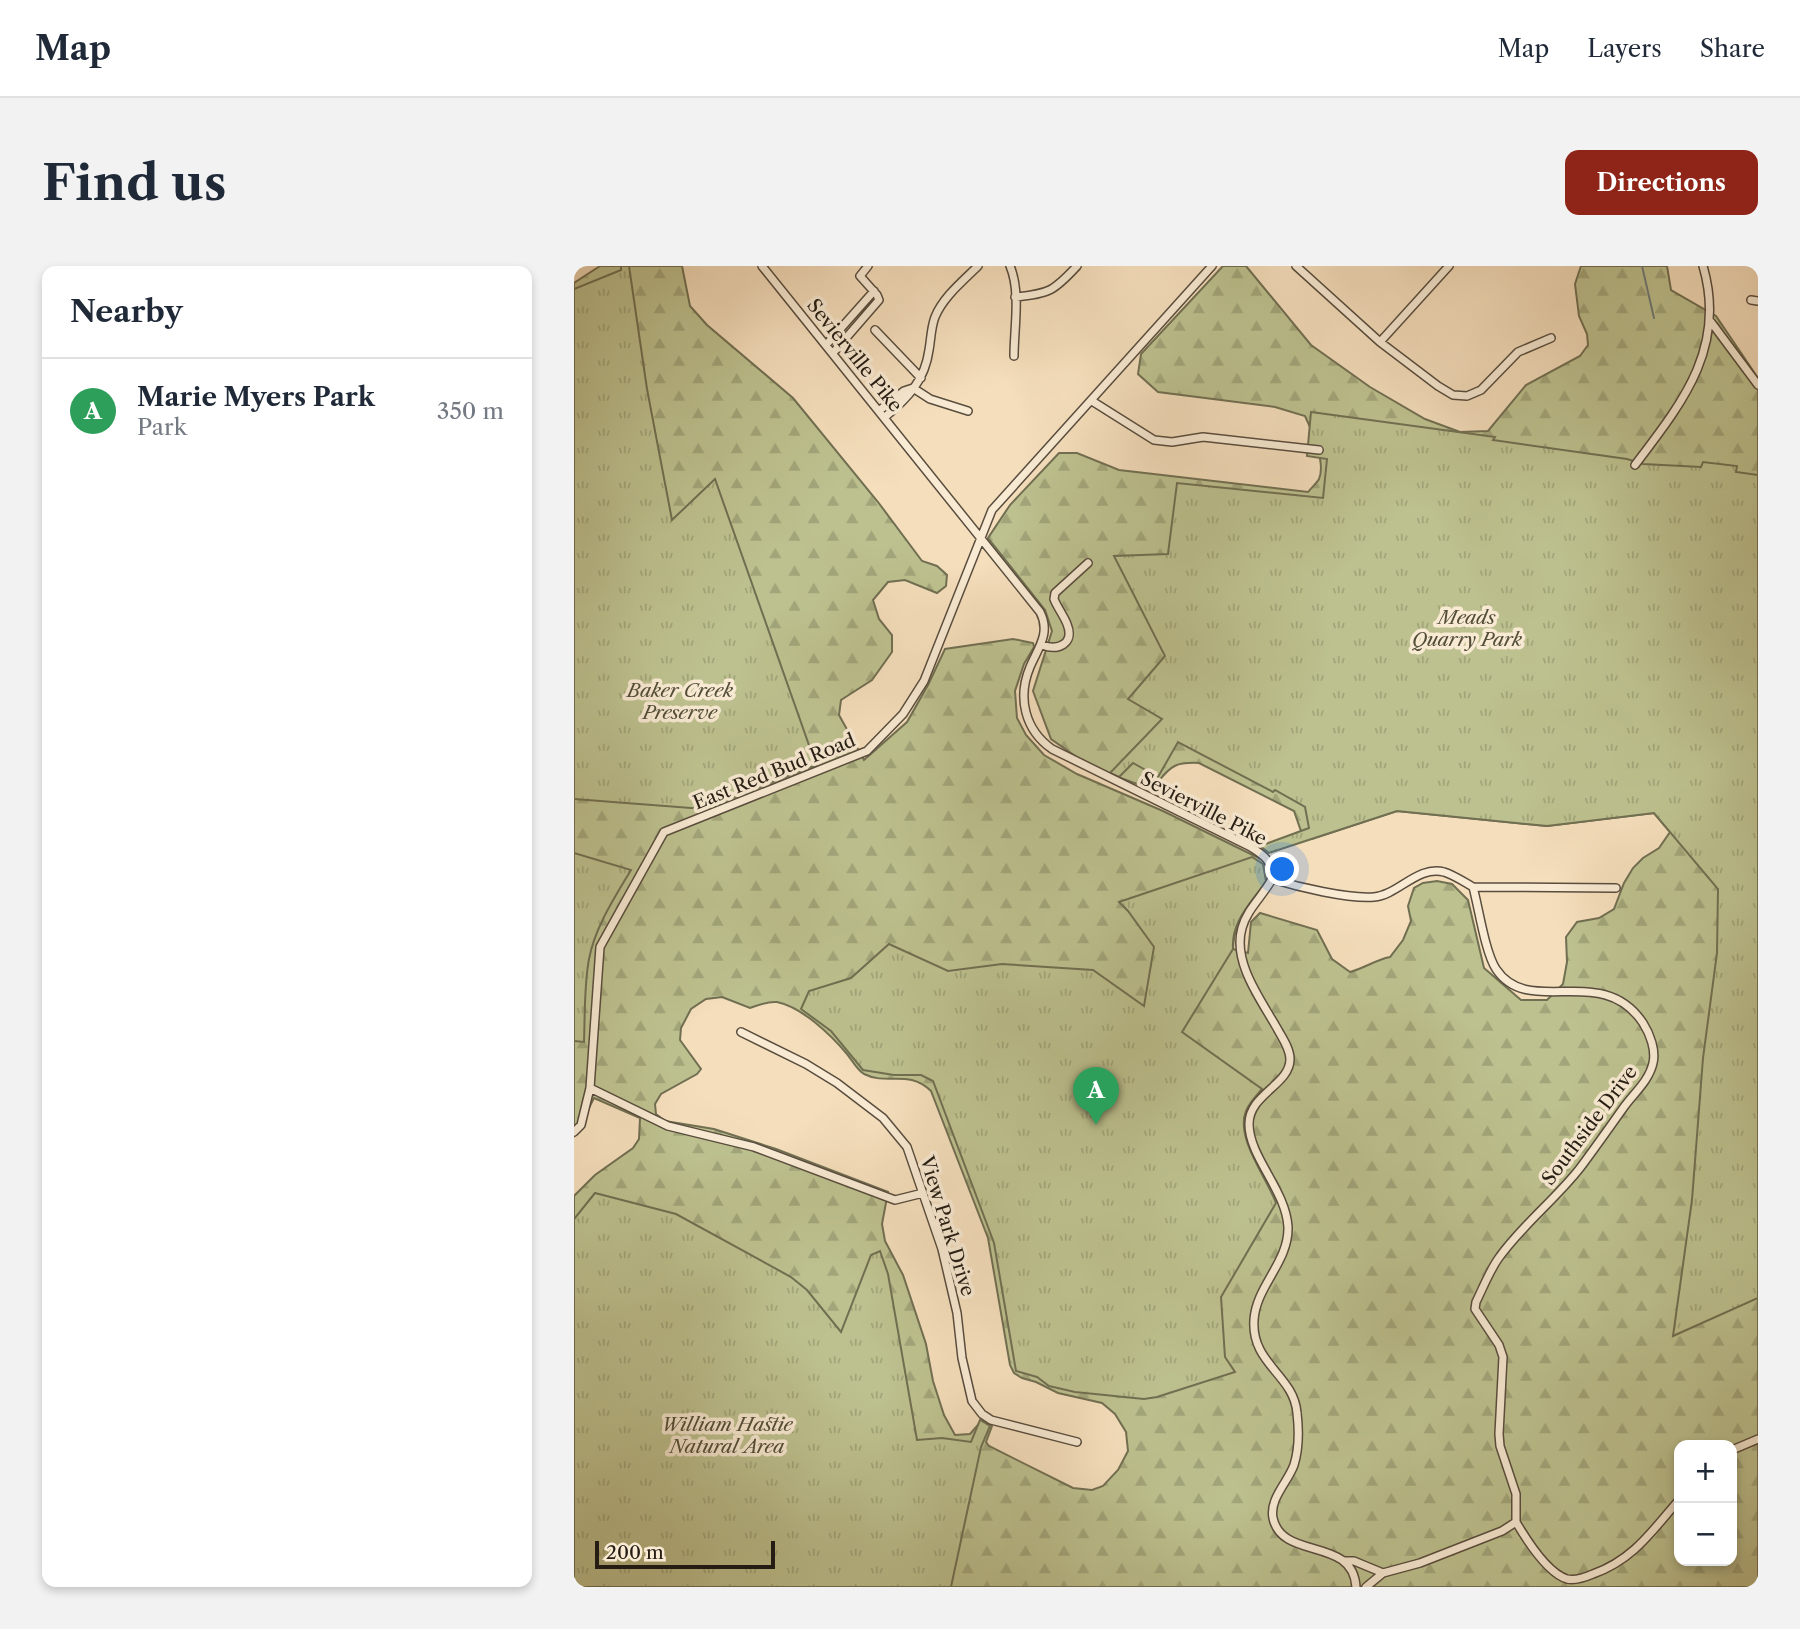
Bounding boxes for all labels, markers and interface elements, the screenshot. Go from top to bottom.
text: Map [35,28,111,69]
text: Map [1498,34,1549,63]
text: Layers [1587,34,1662,63]
text: Share [1700,34,1765,63]
button: Directions [1565,150,1758,215]
text: Find us [42,152,226,213]
text: Nearby [70,293,183,330]
street label: Sevierville Pike [802,294,907,416]
text: Marie Myers Park [137,381,375,413]
text: A [84,397,102,425]
text: 350 m [437,397,504,425]
text: Park [137,413,187,441]
park label: Meads Quarry Park [1412,606,1522,651]
park label: Baker Creek Preserve [625,679,733,724]
street label: East Red Bud Road [690,728,859,814]
street label: Sevierville Pike [1137,767,1271,850]
your location [1265,852,1299,886]
street label: Southside Drive [1537,1061,1642,1190]
pin: A [1073,1067,1119,1125]
street label: View Park Drive [915,1152,980,1299]
park label: William Hastie Natural Area [661,1413,793,1458]
map controls [1674,1440,1737,1566]
button: + [1674,1440,1737,1503]
button: − [1674,1503,1737,1566]
scale bar [595,1538,775,1570]
text: 200 m [606,1541,664,1564]

